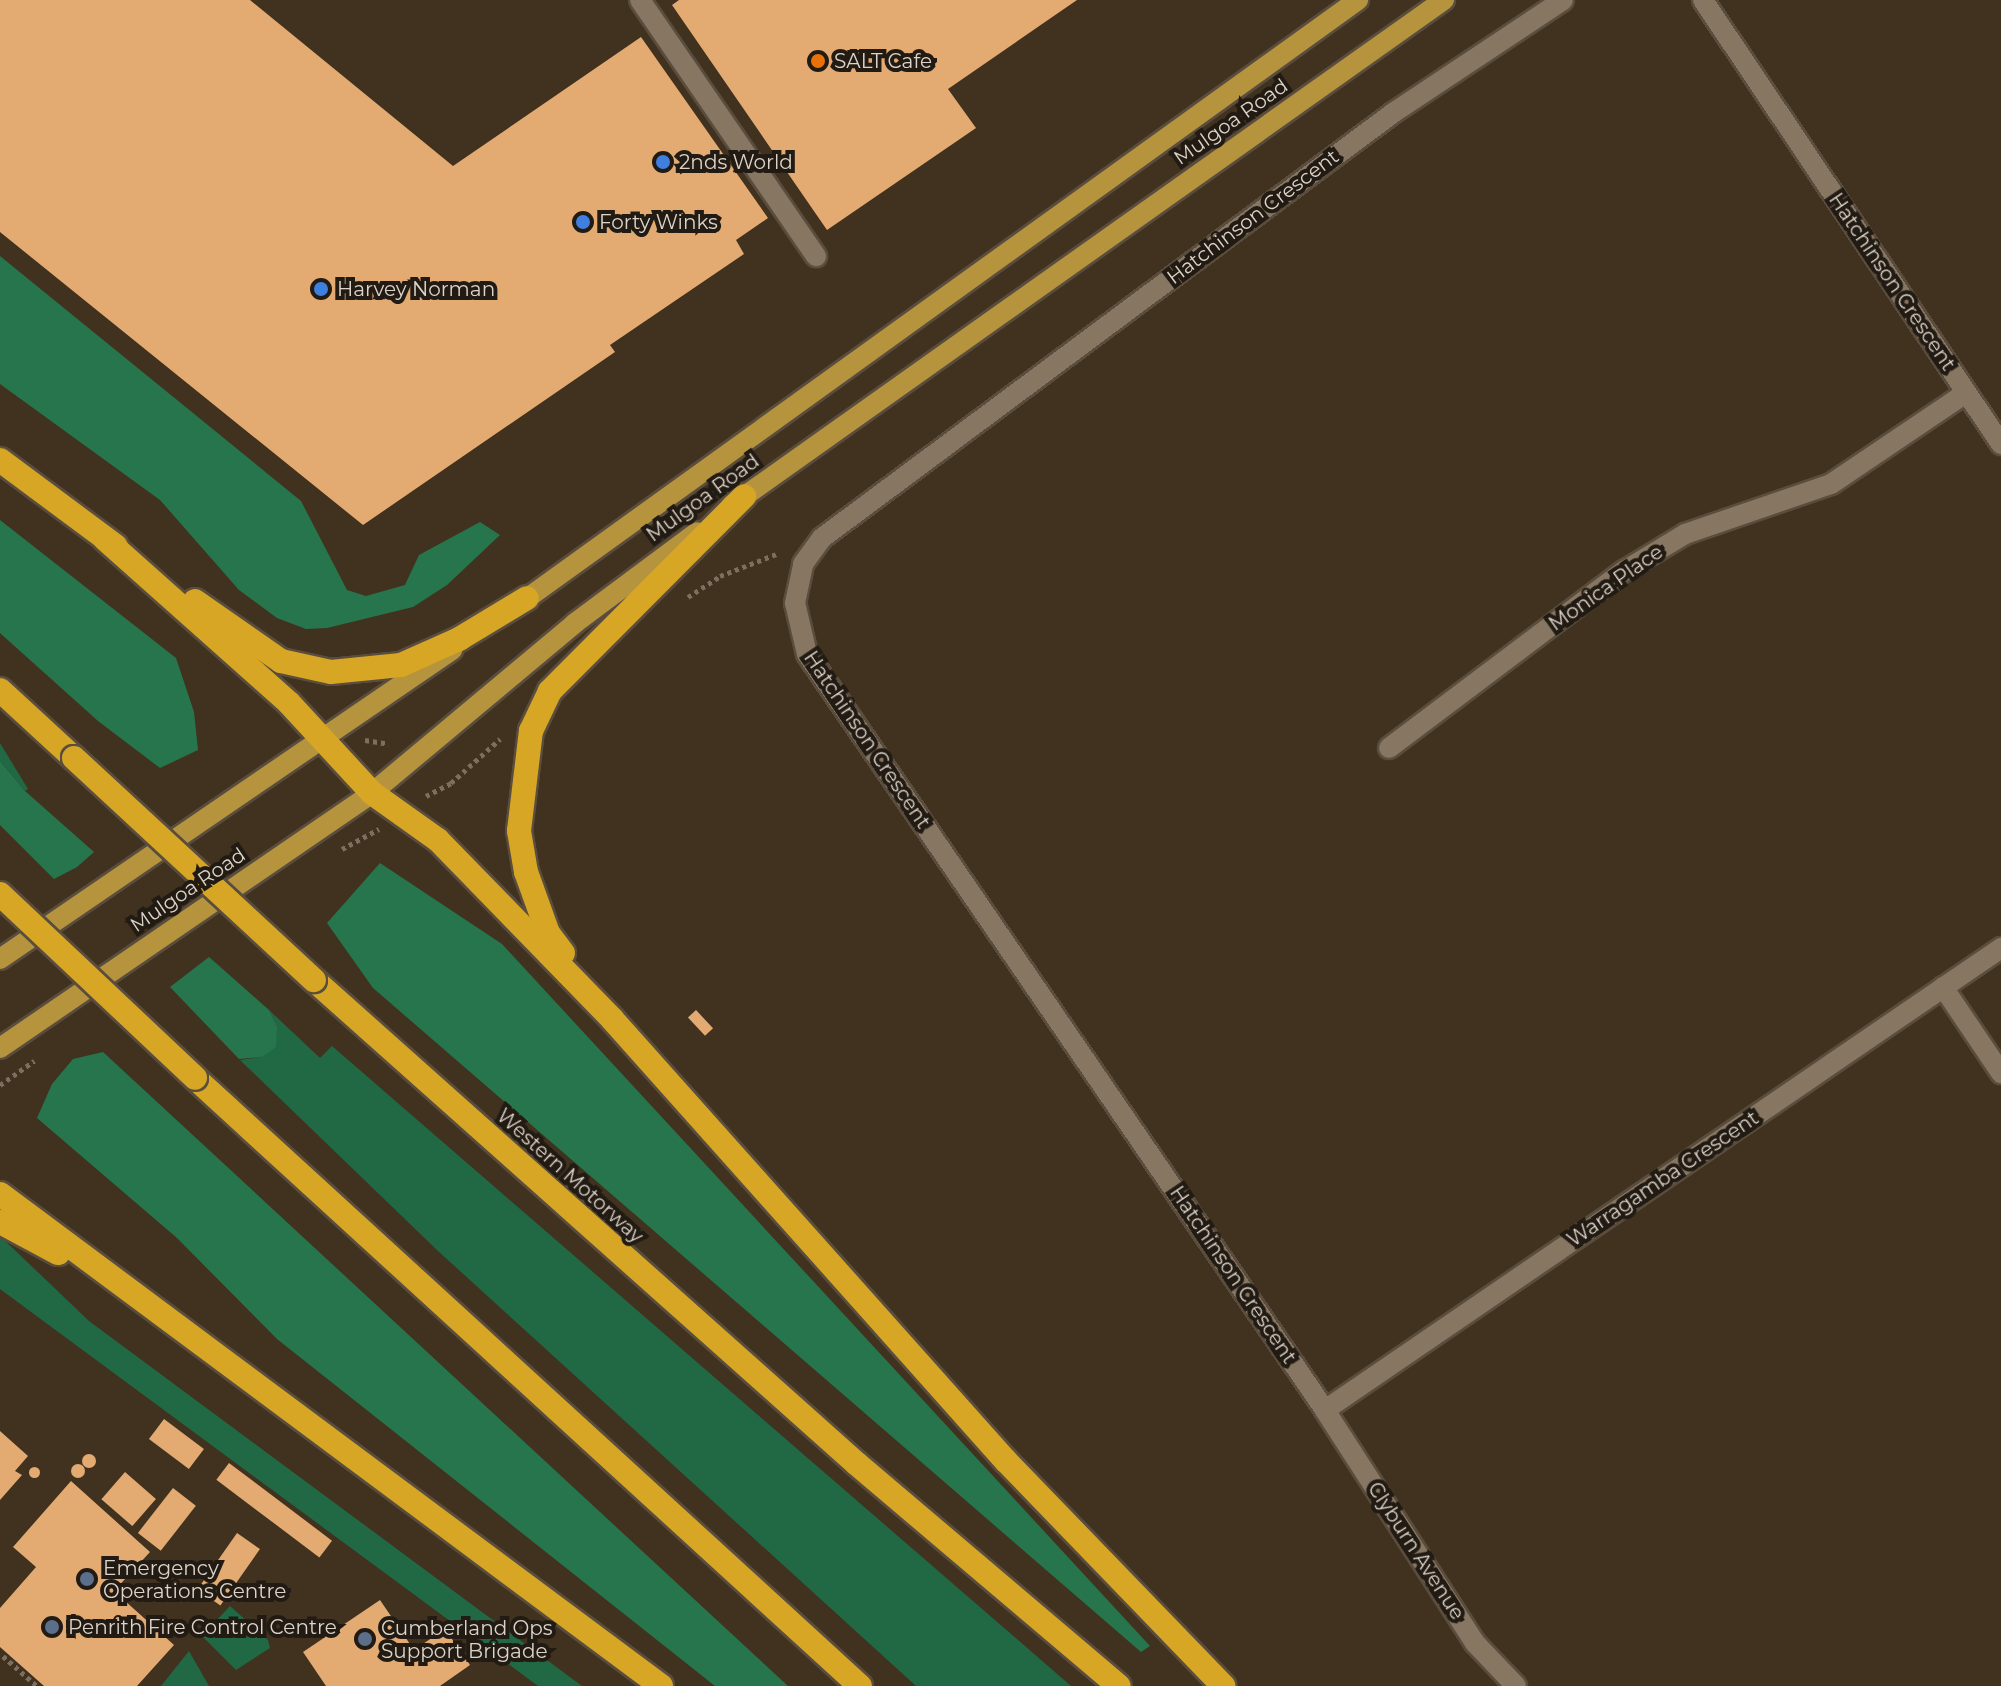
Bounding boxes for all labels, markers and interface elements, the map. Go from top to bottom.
place label: SALT Cafe [834,49,932,73]
marker: SALT Cafe [809,52,827,70]
street label: Mulgoa Road [1169,74,1293,170]
street label: Hatchinson Crescent [1162,145,1344,289]
place label: 2nds World [679,150,793,174]
marker: 2nds World [654,153,672,171]
street label: Hatchinson Crescent [1824,189,1960,375]
place label: Forty Winks [599,210,718,234]
marker: Forty Winks [574,213,592,231]
place label: Harvey Norman [337,277,495,301]
marker: Harvey Norman [312,280,330,298]
street label: Mulgoa Road [642,449,764,547]
street label: Monica Place [1544,540,1668,636]
street label: Hatchinson Crescent [799,647,935,833]
street label: Mulgoa Road [126,843,250,937]
street label: Western Motorway [492,1104,648,1248]
street label: Warragamba Crescent [1563,1106,1763,1252]
street label: Hatchinson Crescent [1165,1182,1301,1368]
street label: Clyburn Avenue [1363,1478,1469,1624]
place label: Emergency Operations Centre [103,1556,286,1603]
marker: Emergency Operations Centre [78,1570,96,1588]
place label: Penrith Fire Control Centre [68,1615,337,1639]
place label: Cumberland Ops Support Brigade [381,1616,553,1663]
marker: Penrith Fire Control Centre [43,1618,61,1636]
marker: Cumberland Ops Support Brigade [356,1630,374,1648]

